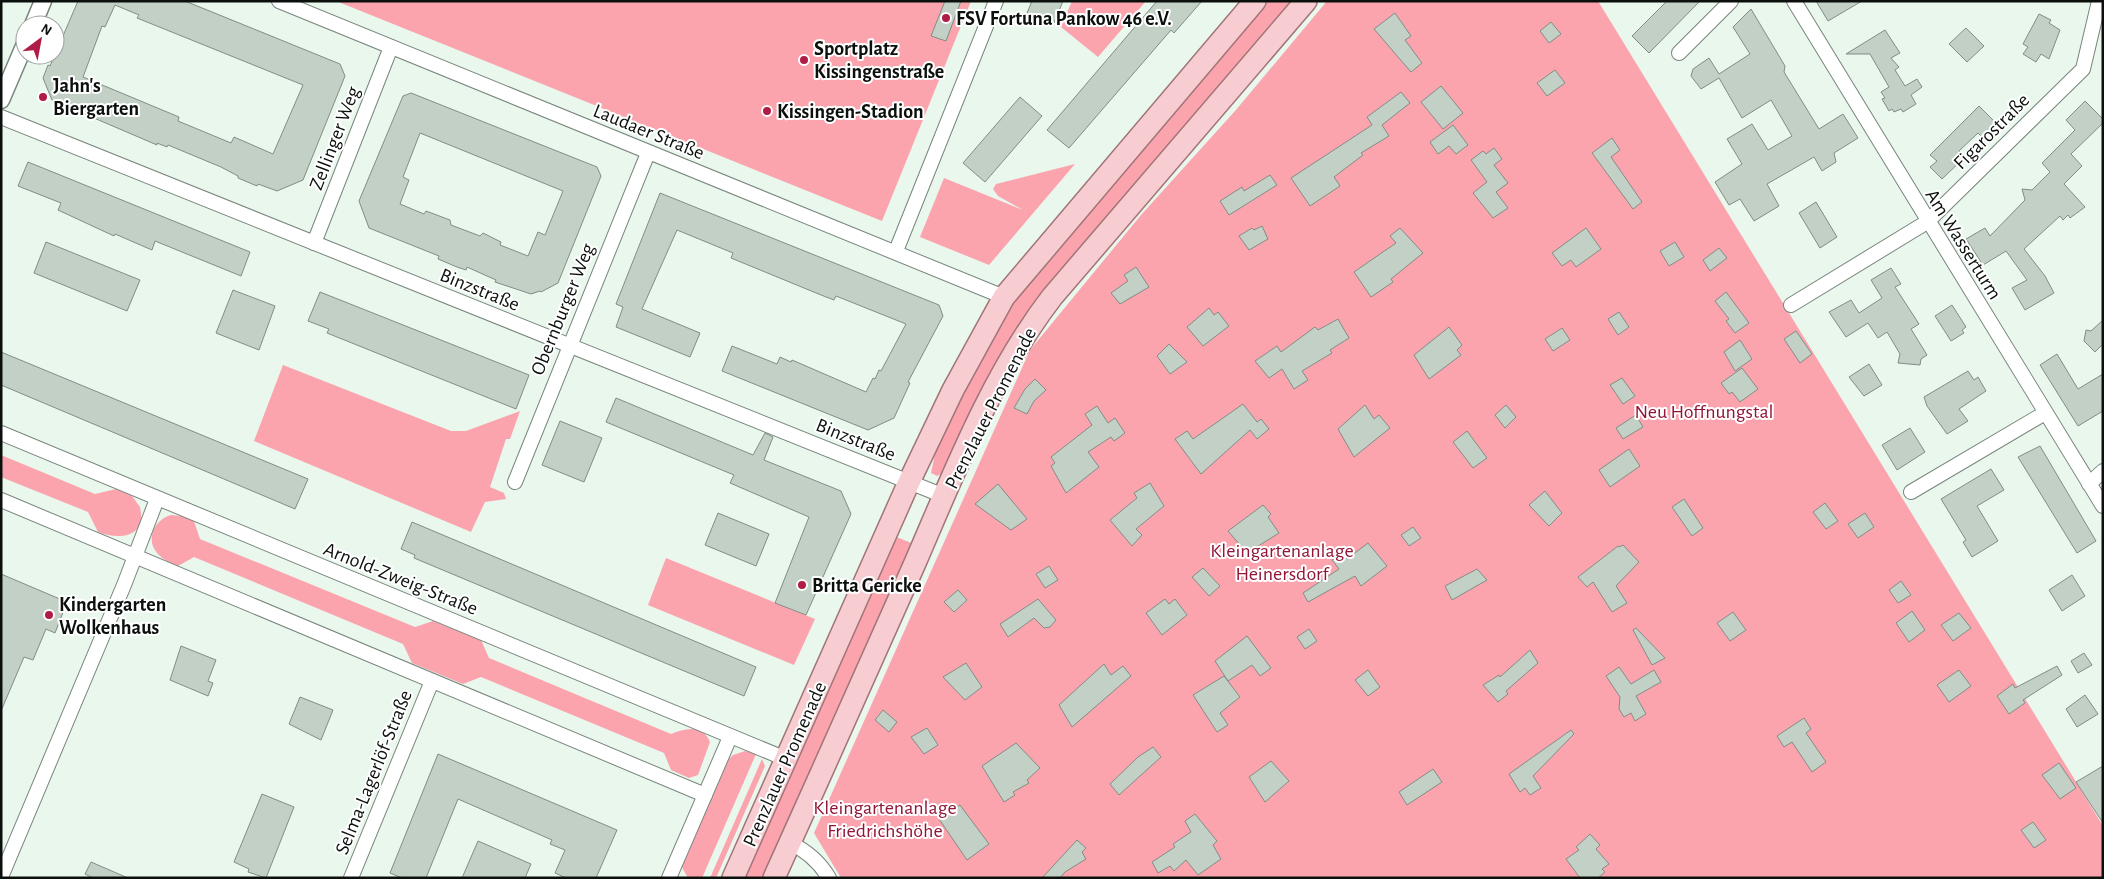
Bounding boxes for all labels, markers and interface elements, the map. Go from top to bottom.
place label: FSV Fortuna Pankow 46 e.V. [956,9,1172,29]
marker: FSV Fortuna Pankow 46 e.V. [940,12,952,24]
north arrow [15,15,65,65]
text: N [39,21,54,38]
place label: Sportplatz Kissingenstraße [814,39,944,82]
marker: Sportplatz Kissingenstraße [798,54,810,66]
place label: Jahn's Biergarten [53,76,139,119]
street label: Zellinger Weg [306,84,364,193]
street label: Figarostraße [1950,90,2033,173]
marker: Jahn's Biergarten [37,91,49,103]
street label: Laudaer Straße [590,101,707,163]
place label: Kissingen-Stadion [777,102,924,122]
marker: Kissingen-Stadion [761,105,773,117]
street label: Am Wasserturm [1921,186,2005,303]
street label: Obernburger Weg [527,240,599,378]
street label: Binzstraße [437,265,522,315]
street label: Prenzlauer Promenade [942,325,1040,492]
park label: Neu Hoffnungstal [1634,402,1774,422]
street label: Binzstraße [813,415,898,465]
street label: Arnold-Zweig-Straße [321,539,481,619]
park label: Kleingartenanlage Heinersdorf [1210,541,1354,584]
place label: Britta Gericke [812,576,922,596]
marker: Britta Gericke [796,579,808,591]
place label: Kindergarten Wolkenhaus [59,595,166,638]
marker: Kindergarten Wolkenhaus [43,609,55,621]
street label: Prenzlauer Promenade [740,679,830,850]
street label: Selma-Lagerlöf-Straße [332,687,416,857]
park label: Kleingartenanlage Friedrichshöhe [813,798,957,841]

